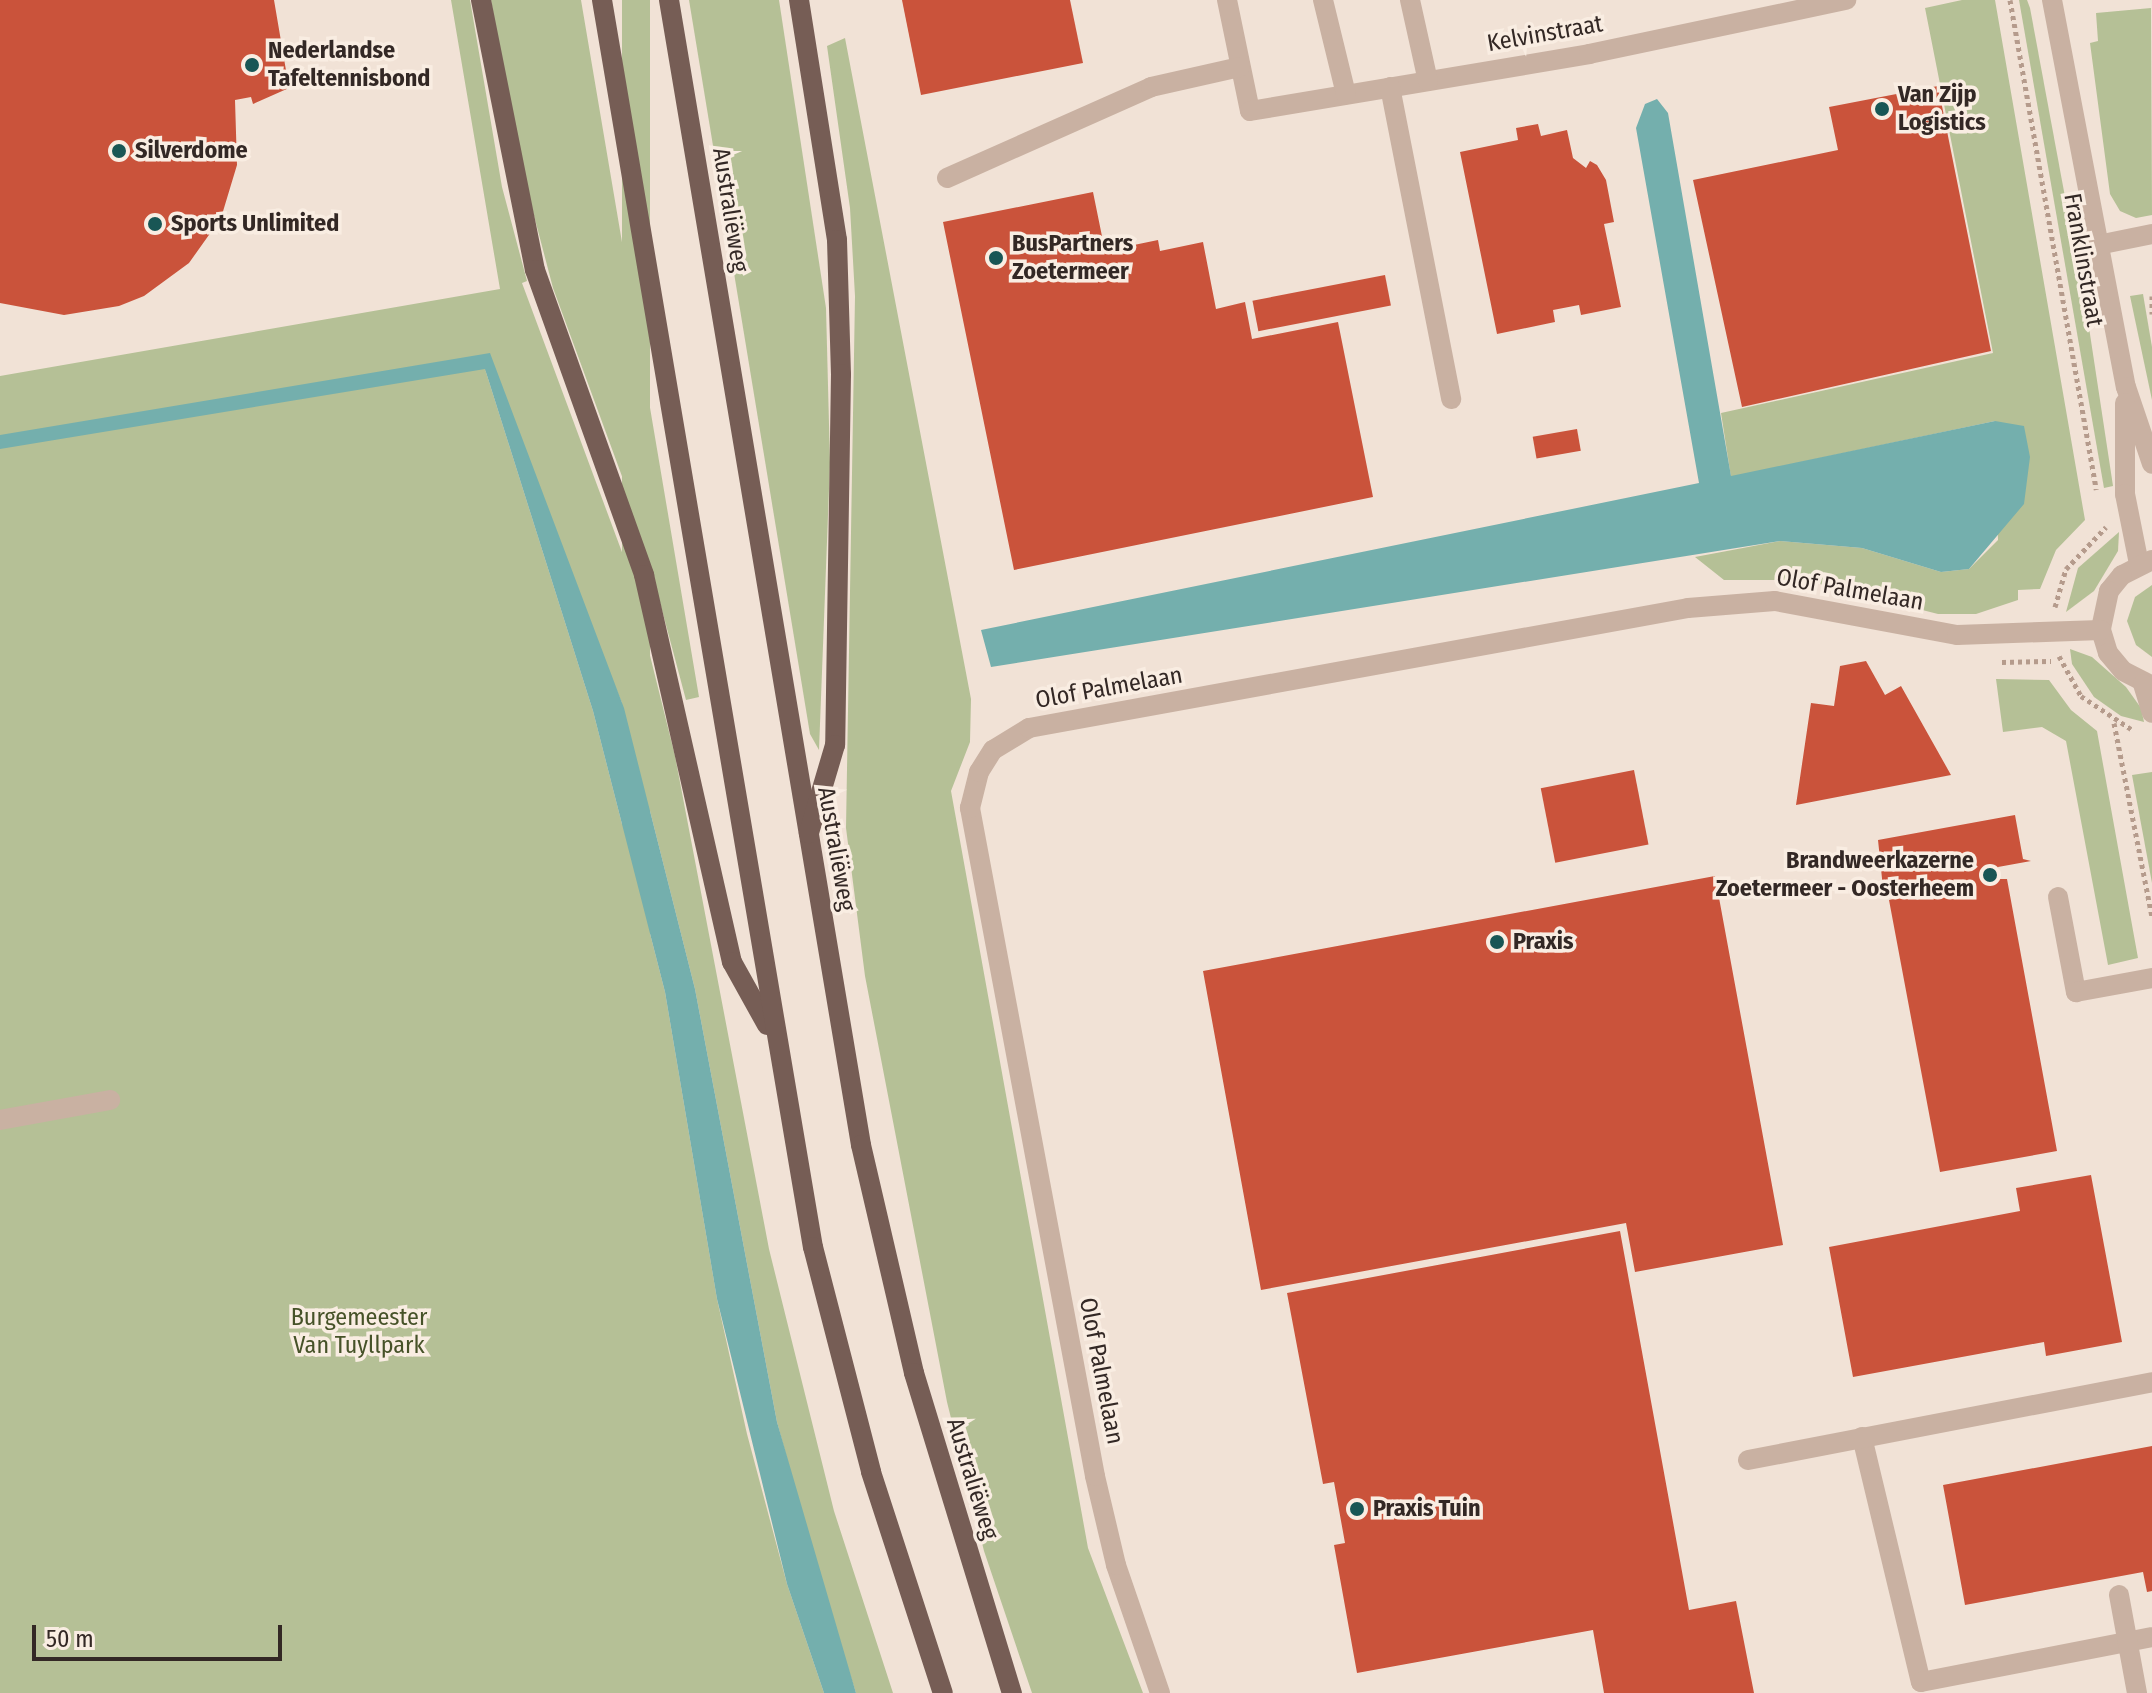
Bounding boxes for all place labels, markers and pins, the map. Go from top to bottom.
place label: Nederlandse Tafeltennisbond [268,37,430,93]
marker: Nederlandse Tafeltennisbond [243,56,261,74]
place label: Van Zijp Logistics [1898,81,1986,137]
marker: Van Zijp Logistics [1873,100,1891,118]
place label: Silverdome [135,137,248,165]
marker: Silverdome [110,142,128,160]
place label: Sports Unlimited [171,210,339,238]
marker: Sports Unlimited [146,215,164,233]
place label: BusPartners Zoetermeer [1012,230,1133,286]
marker: BusPartners Zoetermeer [987,249,1005,267]
place label: Brandweerkazerne Zoetermeer - Oosterheem [1716,847,1974,903]
marker: Brandweerkazerne Zoetermeer - Oosterheem [1981,866,1999,884]
place label: Praxis [1513,928,1574,956]
marker: Praxis [1488,933,1506,951]
place label: Praxis Tuin [1373,1495,1481,1523]
marker: Praxis Tuin [1348,1500,1366,1518]

